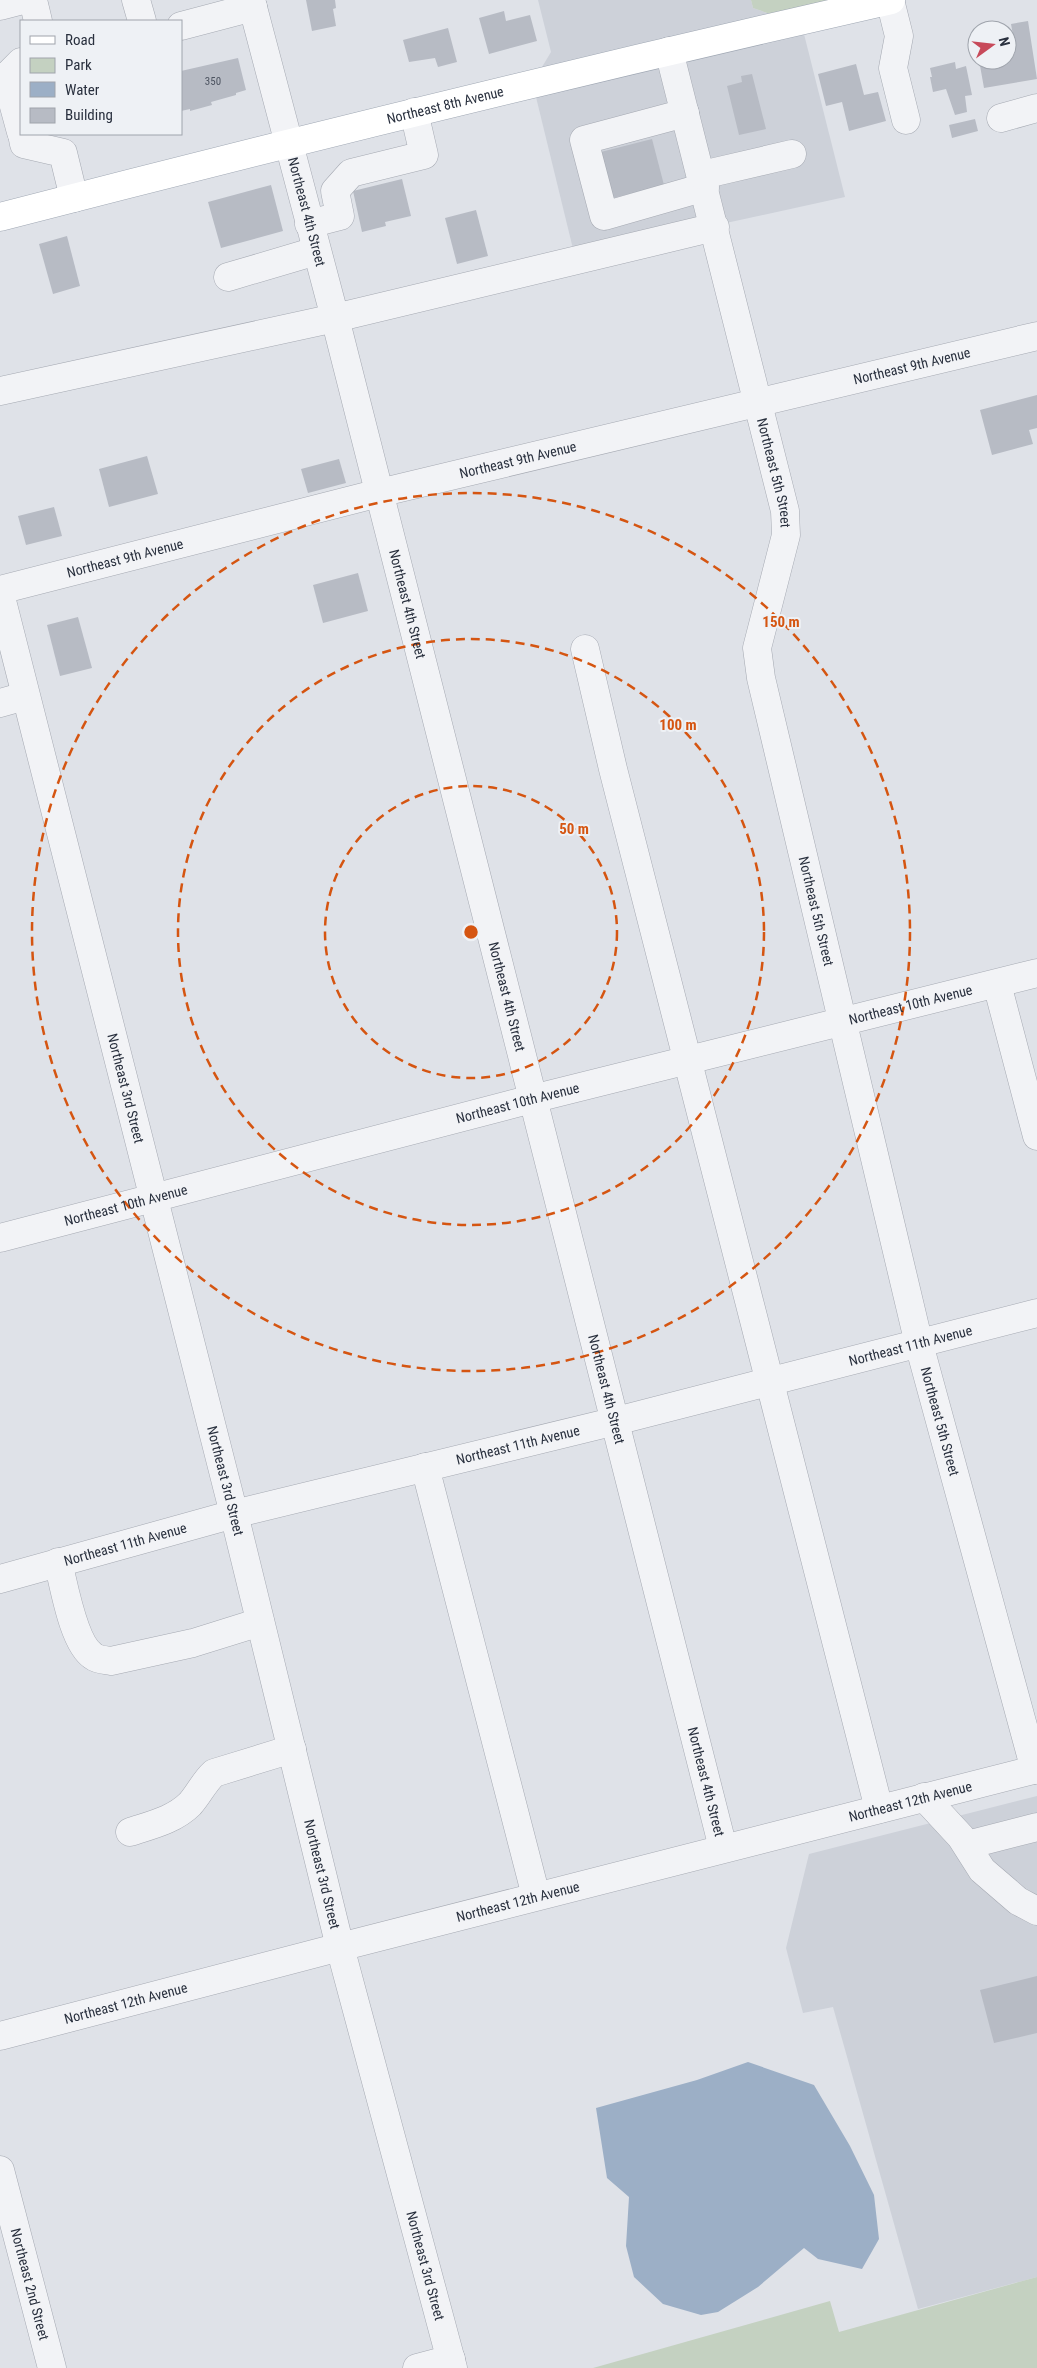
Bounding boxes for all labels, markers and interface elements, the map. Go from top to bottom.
legend [20,20,182,135]
north arrow [967,20,1017,70]
text: Road [65,31,95,49]
text: N [996,35,1013,48]
text: Park [65,56,92,74]
house number: 350 [205,75,221,88]
text: Water [65,81,100,99]
street label: Northeast 8th Avenue [385,83,506,127]
text: Building [65,106,113,124]
street label: Northeast 4th Street [285,155,329,268]
street label: Northeast 9th Avenue [852,344,972,388]
street label: Northeast 5th Street [754,416,794,528]
street label: Northeast 9th Avenue [458,438,578,482]
street label: Northeast 9th Avenue [65,535,185,581]
street label: Northeast 4th Street [386,548,429,660]
text: 150 m [762,613,800,631]
text: 100 m [659,716,697,734]
text: 50 m [559,820,589,838]
street label: Northeast 5th Street [796,855,837,968]
centre of rings [462,923,480,941]
street label: Northeast 4th Street [486,940,529,1053]
street label: Northeast 10th Avenue [847,981,974,1028]
street label: Northeast 3rd Street [104,1032,147,1145]
street label: Northeast 10th Avenue [454,1079,581,1126]
street label: Northeast 10th Avenue [63,1181,189,1229]
street label: Northeast 11th Avenue [847,1322,974,1369]
street label: Northeast 4th Street [585,1333,628,1446]
street label: Northeast 5th Street [918,1365,963,1478]
street label: Northeast 11th Avenue [454,1422,582,1468]
street label: Northeast 3rd Street [204,1424,247,1537]
street label: Northeast 11th Avenue [62,1519,189,1569]
street label: Northeast 4th Street [685,1725,728,1838]
street label: Northeast 12th Avenue [847,1778,974,1825]
street label: Northeast 3rd Street [301,1818,343,1931]
street label: Northeast 12th Avenue [455,1878,582,1925]
street label: Northeast 12th Avenue [62,1979,189,2027]
street label: Northeast 3rd Street [403,2209,448,2322]
street label: Northeast 2nd Street [8,2226,52,2342]

